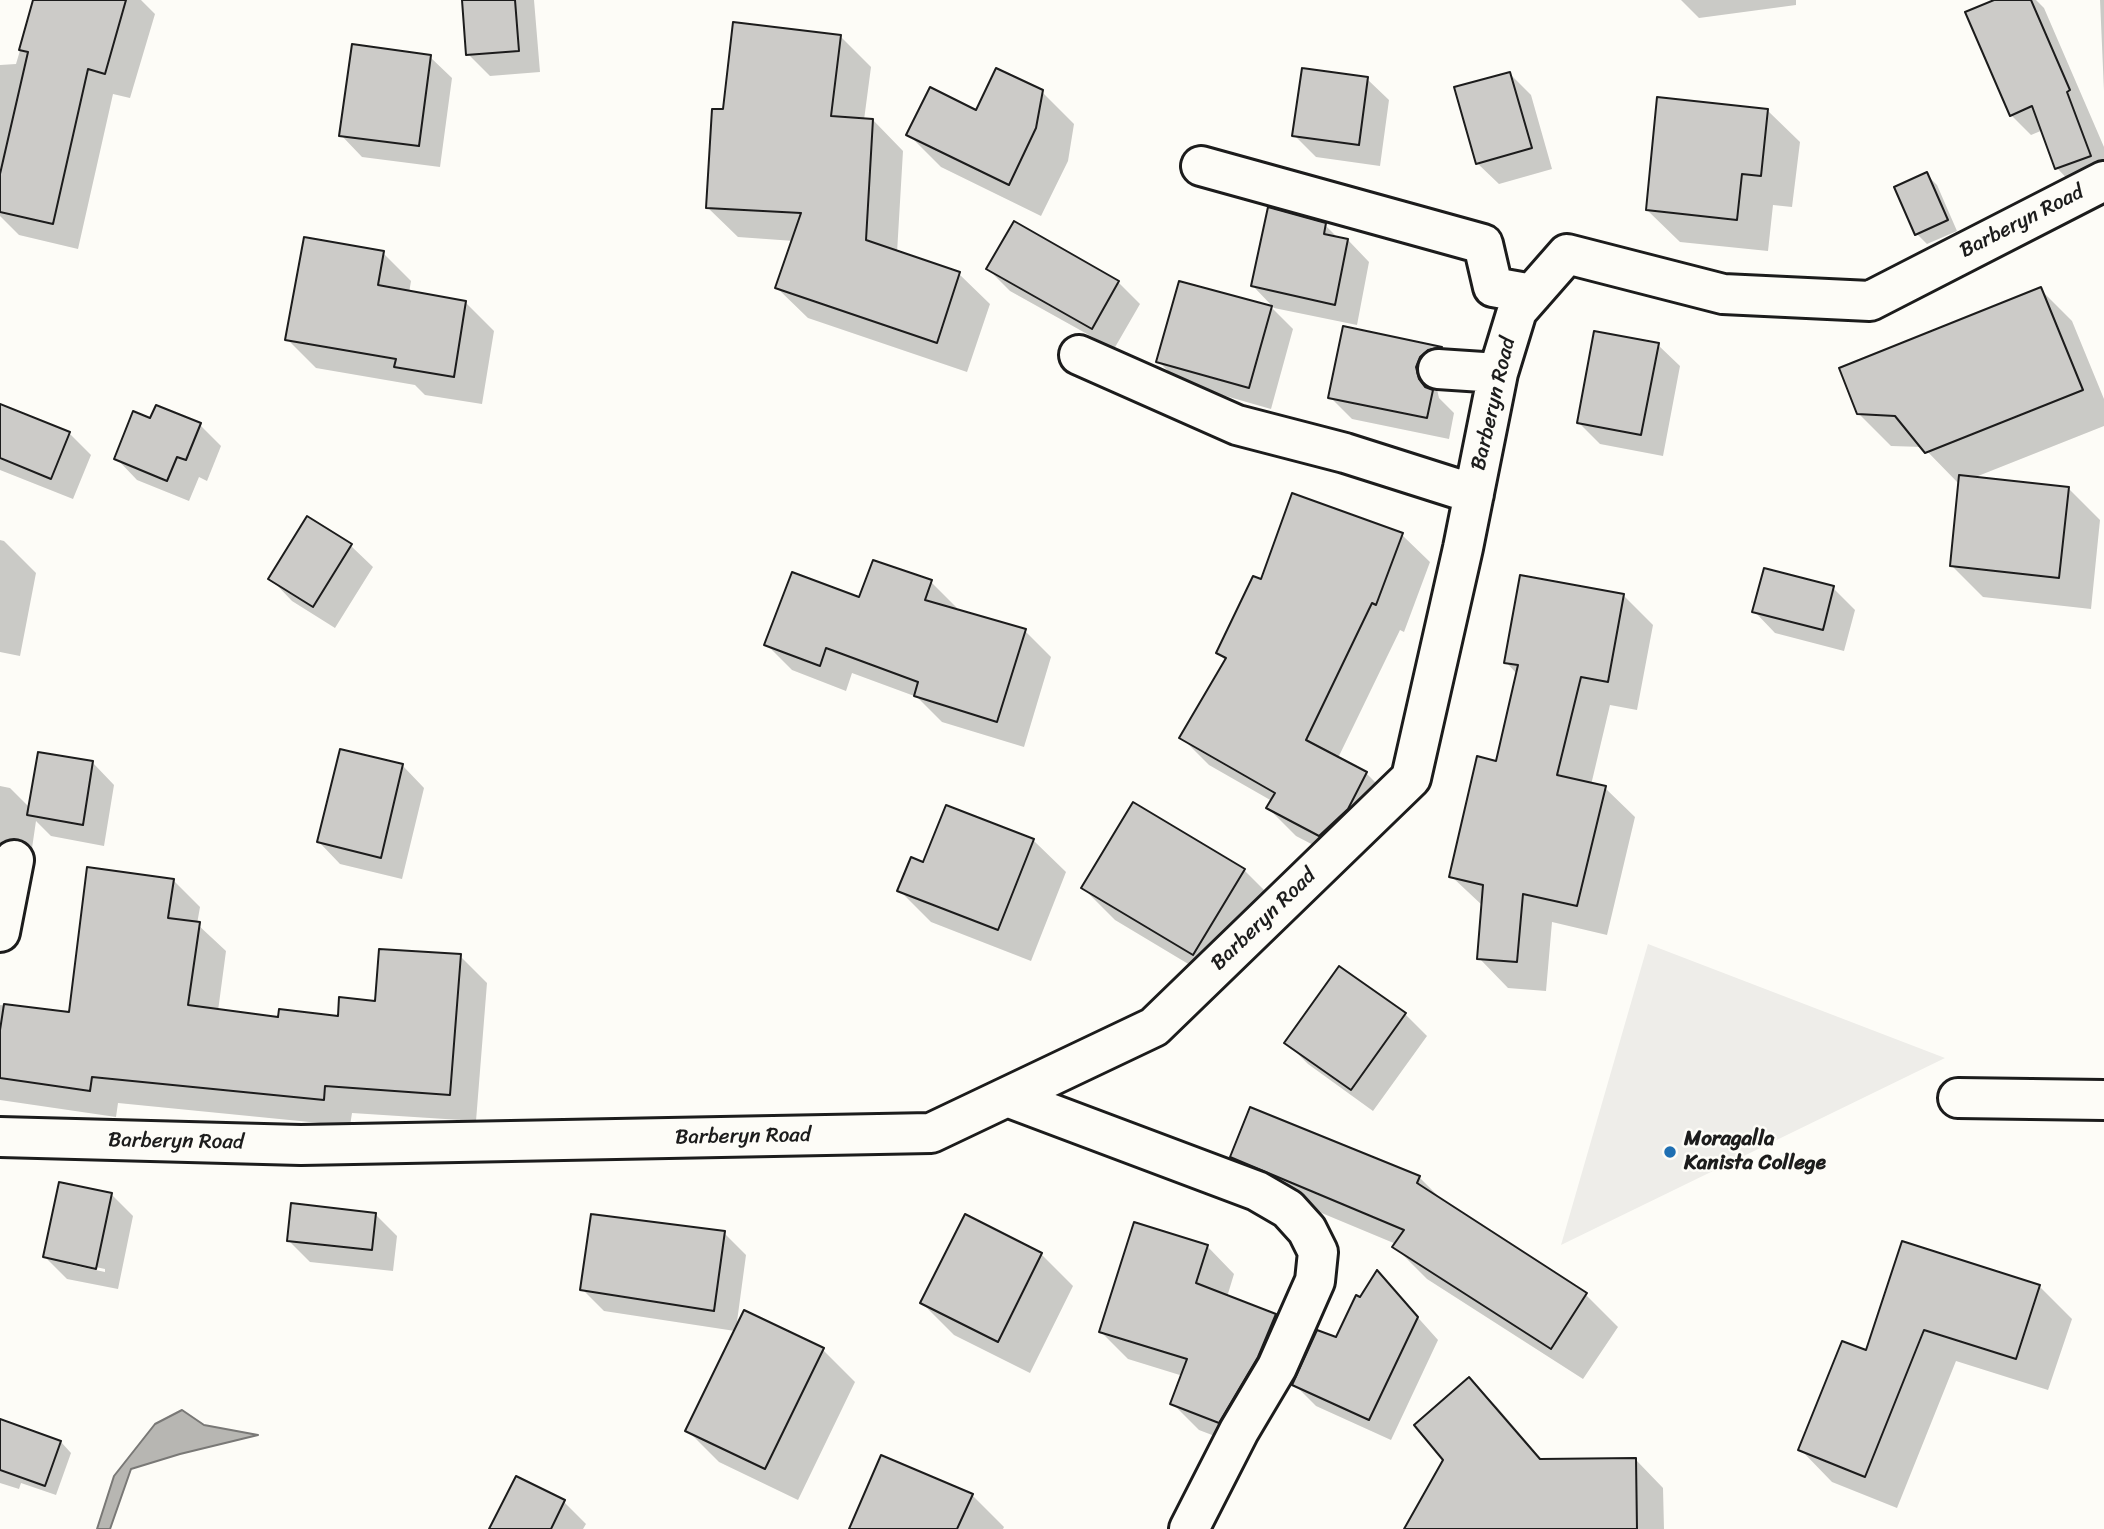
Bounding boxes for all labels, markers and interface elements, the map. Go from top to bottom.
street label: Barberyn Road [1956,180,2088,264]
street label: Barberyn Road [1466,335,1522,473]
street label: Barberyn Road [1206,864,1322,976]
street label: Barberyn Road [675,1123,811,1151]
place label: Moragalla Kanista College [1684,1127,1826,1177]
street label: Barberyn Road [108,1128,244,1156]
marker: Moragalla Kanista College [1662,1144,1678,1160]

